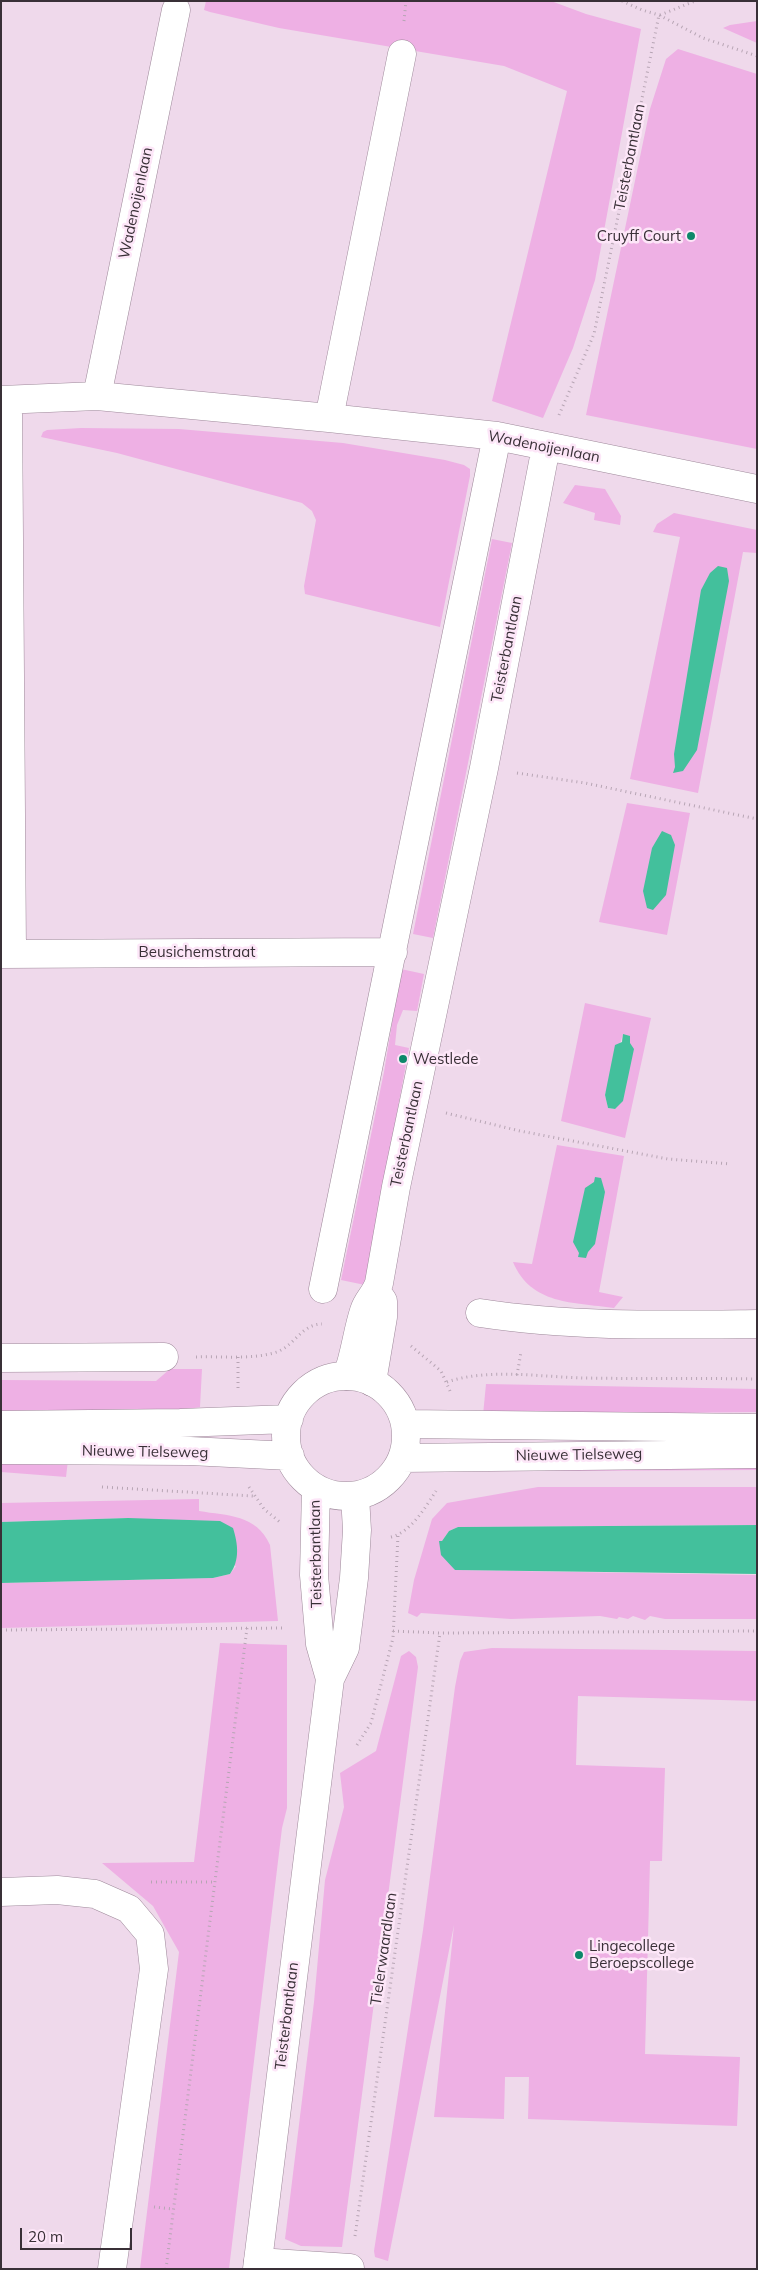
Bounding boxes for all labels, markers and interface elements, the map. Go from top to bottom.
street label: Teisterbantlaan [611,102,649,212]
street label: Wadenoijenlaan [115,145,157,261]
place label: Cruyff Court [597,227,681,245]
marker: Cruyff Court [685,230,697,242]
street label: Wadenoijenlaan [486,427,602,467]
street label: Teisterbantlaan [488,594,526,704]
street label: Beusichemstraat [139,943,255,961]
place label: Westlede [413,1050,478,1068]
marker: Westlede [397,1053,409,1065]
street label: Teisterbantlaan [387,1079,427,1189]
street label: Nieuwe Tielseweg [82,1442,208,1462]
street label: Nieuwe Tielseweg [516,1445,642,1465]
street label: Teisterbantlaan [306,1500,326,1608]
street label: Tielerwaardlaan [367,1891,401,2007]
place label: Lingecollege Beroepscollege [589,1937,694,1972]
marker: Lingecollege Beroepscollege [573,1949,585,1961]
street label: Teisterbantlaan [271,1961,303,2071]
scale bar [22,2218,135,2250]
text: 20 m [28,2227,63,2246]

